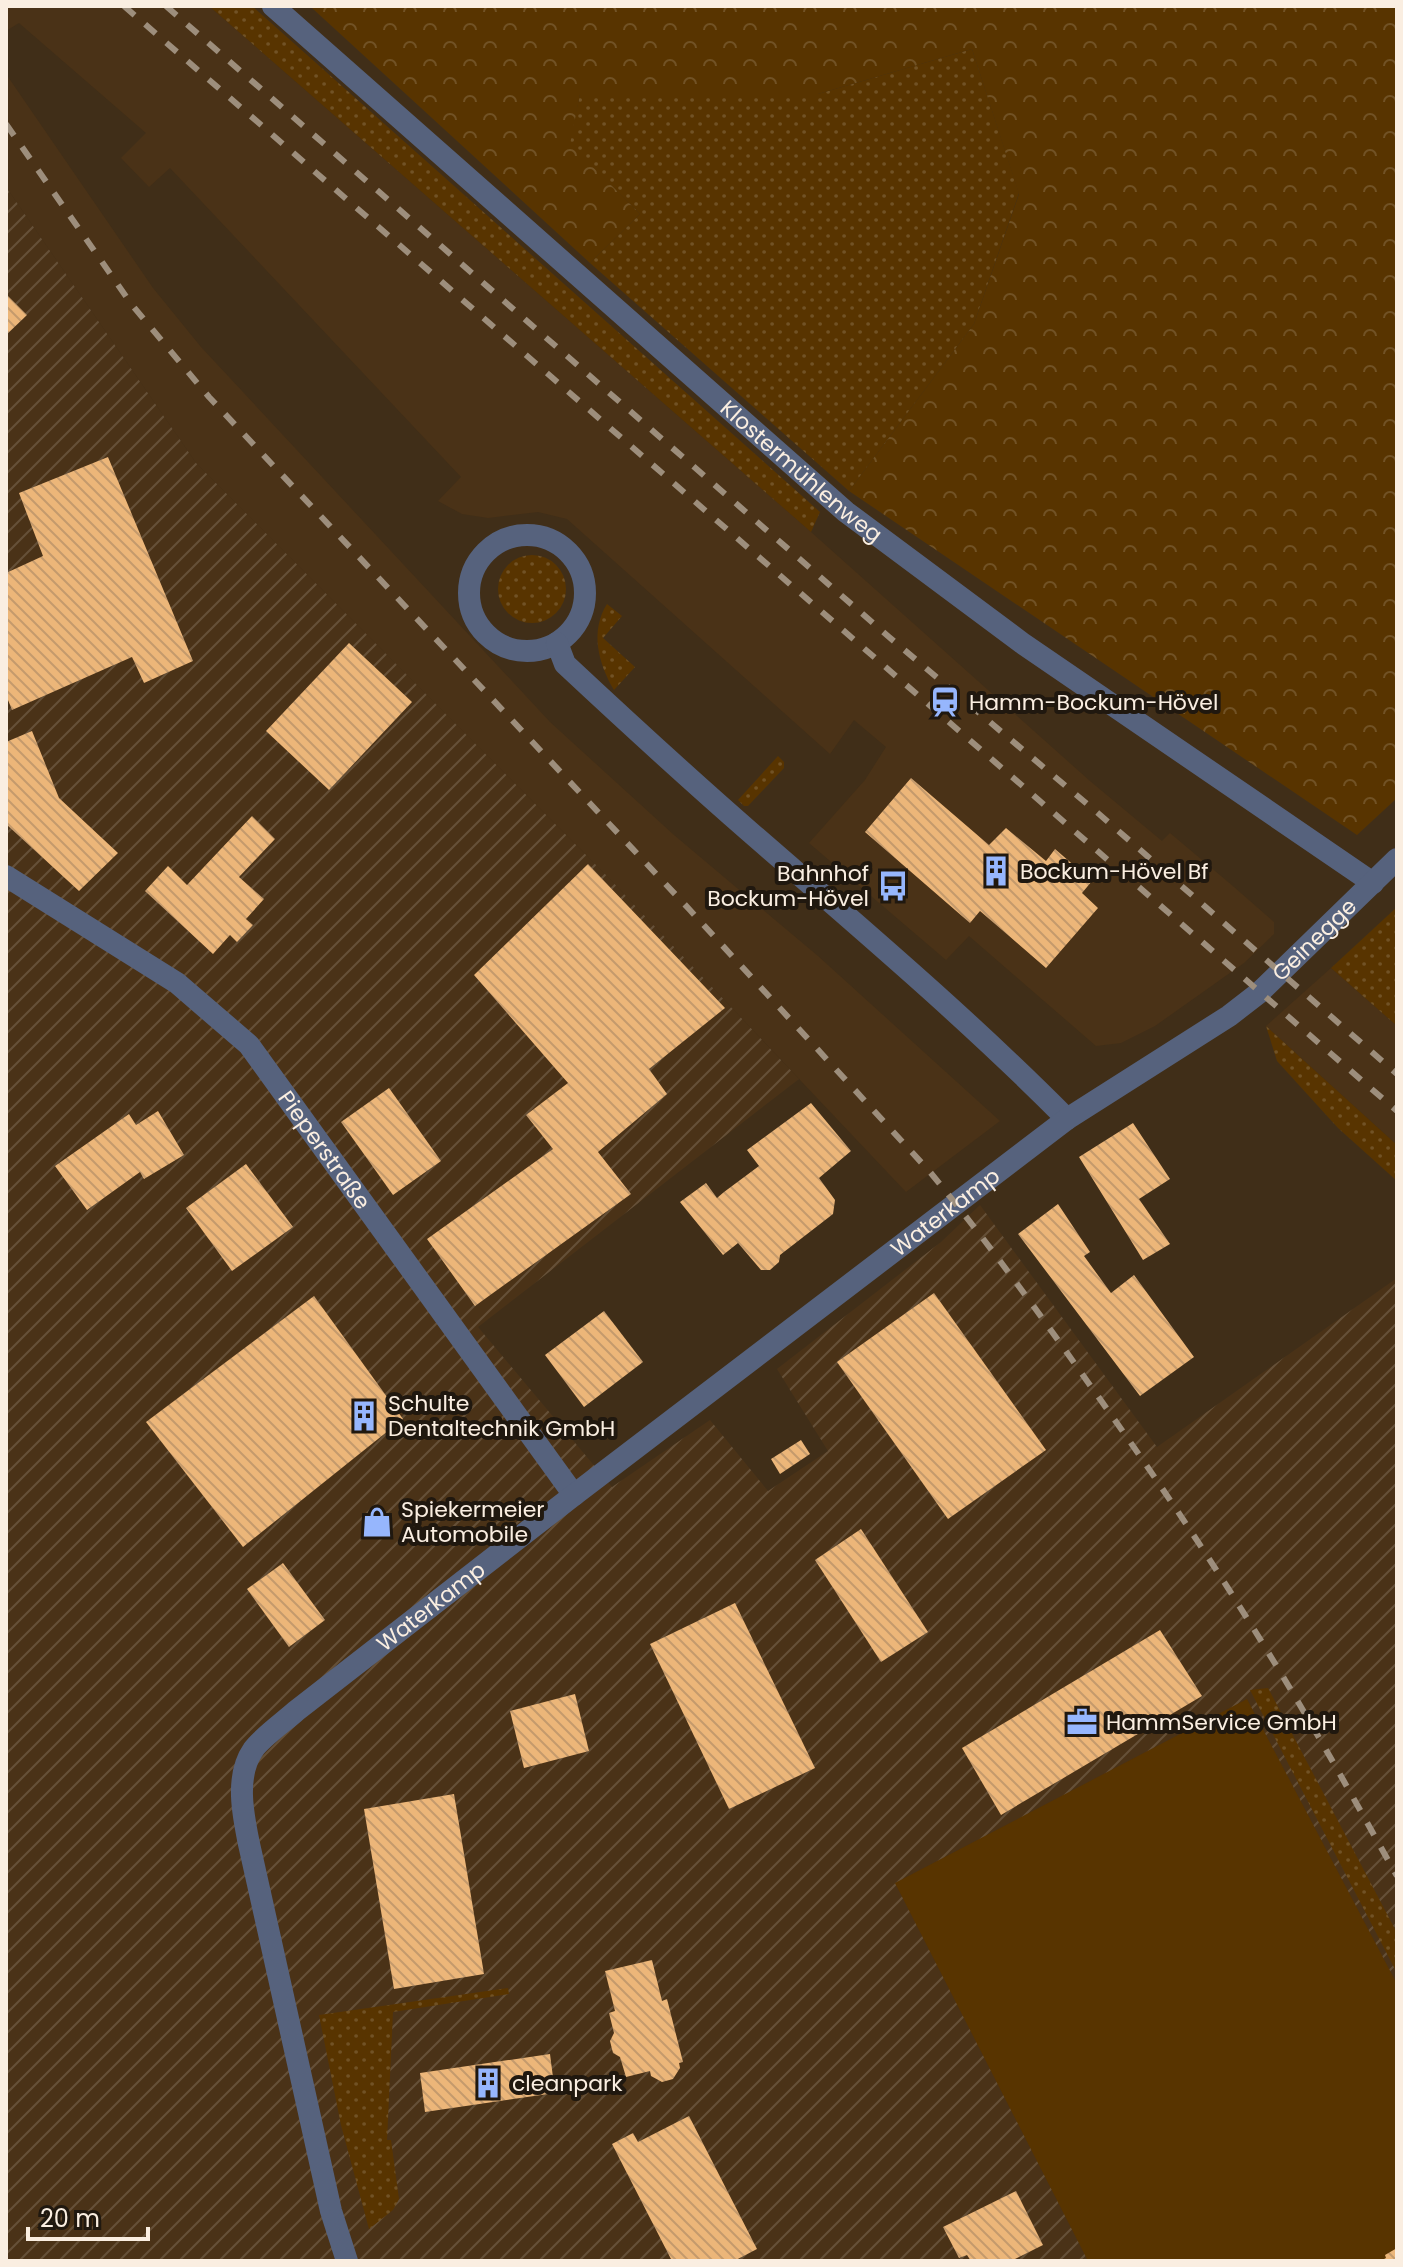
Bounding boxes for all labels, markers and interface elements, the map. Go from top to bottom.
street label: Klostermühlenweg [713,393,889,550]
station icon: Hamm-Bockum-Hövel [928,685,962,719]
place label: Hamm-Bockum-Hövel [969,687,1218,718]
building icon: Bockum-Hövel Bf [979,854,1013,888]
place label: Bockum-Hövel Bf [1020,856,1208,887]
place label: Bahnhof Bockum-Hövel [707,858,869,914]
bus stop icon: Bahnhof Bockum-Hövel [876,869,910,903]
street label: Geinegge [1265,891,1364,988]
street label: Pieperstraße [271,1084,378,1216]
street label: Waterkamp [884,1161,1006,1264]
place label: Schulte Dentaltechnik GmbH [388,1388,615,1444]
building icon: Schulte Dentaltechnik GmbH [347,1399,381,1433]
place label: Spiekermeier Automobile [401,1494,545,1550]
shop icon: Spiekermeier Automobile [360,1505,394,1539]
street label: Waterkamp [370,1555,492,1659]
office icon: HammService GmbH [1065,1705,1099,1739]
place label: HammService GmbH [1106,1707,1337,1738]
building icon: cleanpark [471,2066,505,2100]
place label: cleanpark [512,2068,623,2099]
scale bar [28,2191,148,2241]
text: 20 m [40,2202,100,2235]

